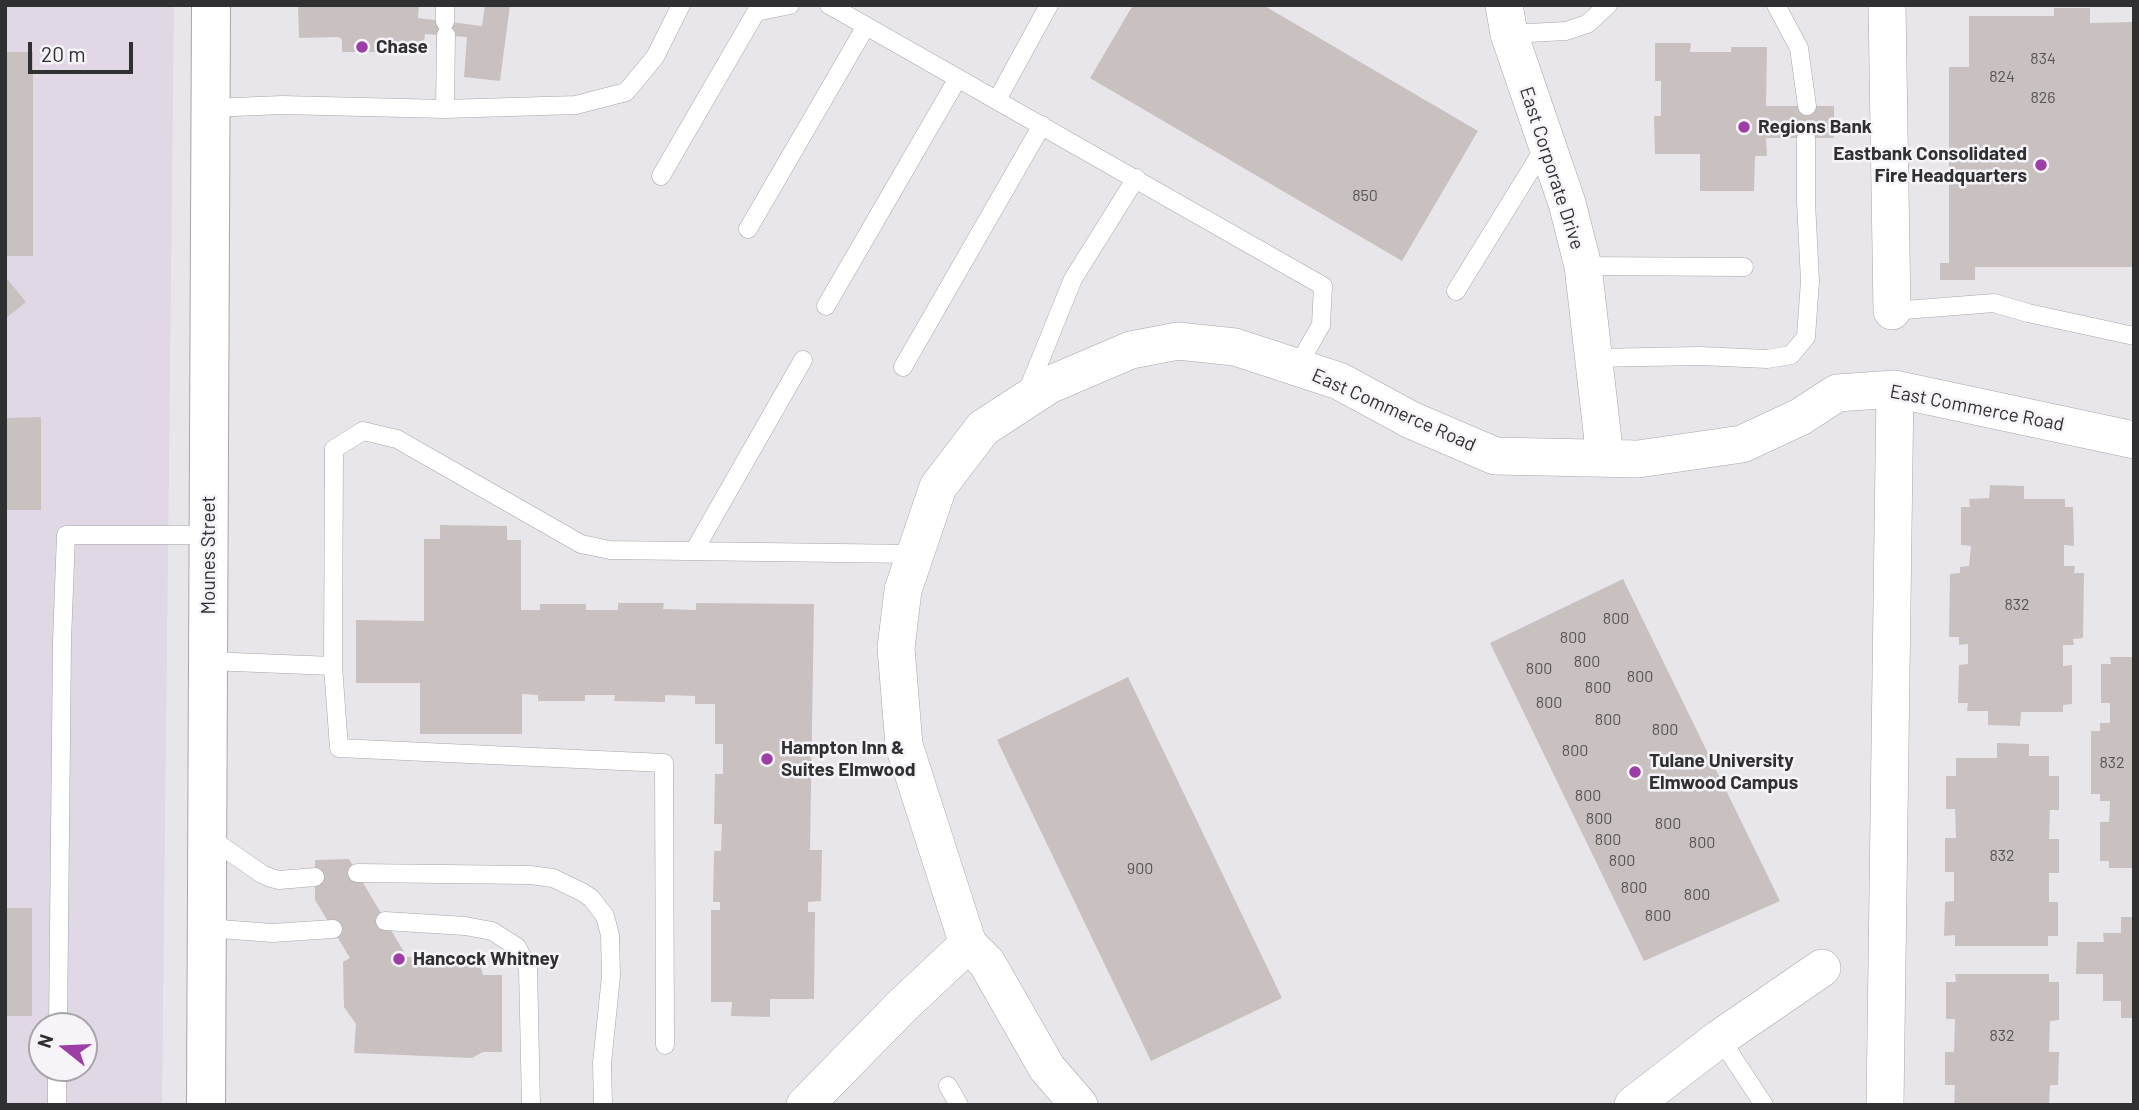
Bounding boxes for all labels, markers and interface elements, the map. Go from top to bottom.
scale bar [32,28,136,72]
place label: Chase [376,36,428,58]
marker: Chase [354,39,370,55]
text: 20 m [41,41,86,66]
house number: 834 [2030,49,2056,69]
house number: 824 [1989,67,2015,87]
street label: East Corporate Drive [1515,84,1589,252]
house number: 826 [2030,88,2056,108]
place label: Regions Bank [1758,116,1872,138]
marker: Regions Bank [1736,119,1752,135]
place label: Eastbank Consolidated Fire Headquarters [1833,143,2027,187]
marker: Eastbank Consolidated Fire Headquarters [2033,157,2049,173]
house number: 850 [1352,186,1378,206]
street label: East Commerce Road [1309,364,1479,456]
street label: East Commerce Road [1888,380,2066,436]
street label: Mounes Street [198,496,220,614]
house number: 832 [2004,595,2030,615]
house number: 800 [1603,609,1629,629]
house number: 800 [1560,628,1586,648]
house number: 800 [1574,652,1600,672]
house number: 800 [1526,659,1552,679]
house number: 800 [1627,667,1653,687]
house number: 800 [1585,678,1611,698]
house number: 800 [1536,693,1562,713]
house number: 800 [1595,710,1621,730]
house number: 800 [1652,720,1678,740]
place label: Hampton Inn & Suites Elmwood [781,737,916,781]
house number: 800 [1562,741,1588,761]
place label: Tulane University Elmwood Campus [1649,750,1798,794]
marker: Hampton Inn & Suites Elmwood [759,751,775,767]
house number: 832 [2099,753,2125,773]
marker: Tulane University Elmwood Campus [1627,764,1643,780]
house number: 800 [1575,786,1601,806]
house number: 800 [1586,809,1612,829]
house number: 800 [1655,814,1681,834]
house number: 800 [1595,830,1621,850]
house number: 800 [1689,833,1715,853]
house number: 832 [1989,846,2015,866]
house number: 800 [1609,851,1635,871]
house number: 900 [1127,859,1153,879]
house number: 800 [1621,878,1647,898]
house number: 800 [1684,885,1710,905]
house number: 800 [1645,906,1671,926]
place label: Hancock Whitney [413,948,559,970]
marker: Hancock Whitney [391,951,407,967]
north arrow [28,1012,98,1082]
house number: 832 [1989,1026,2015,1046]
text: N [32,1031,57,1051]

